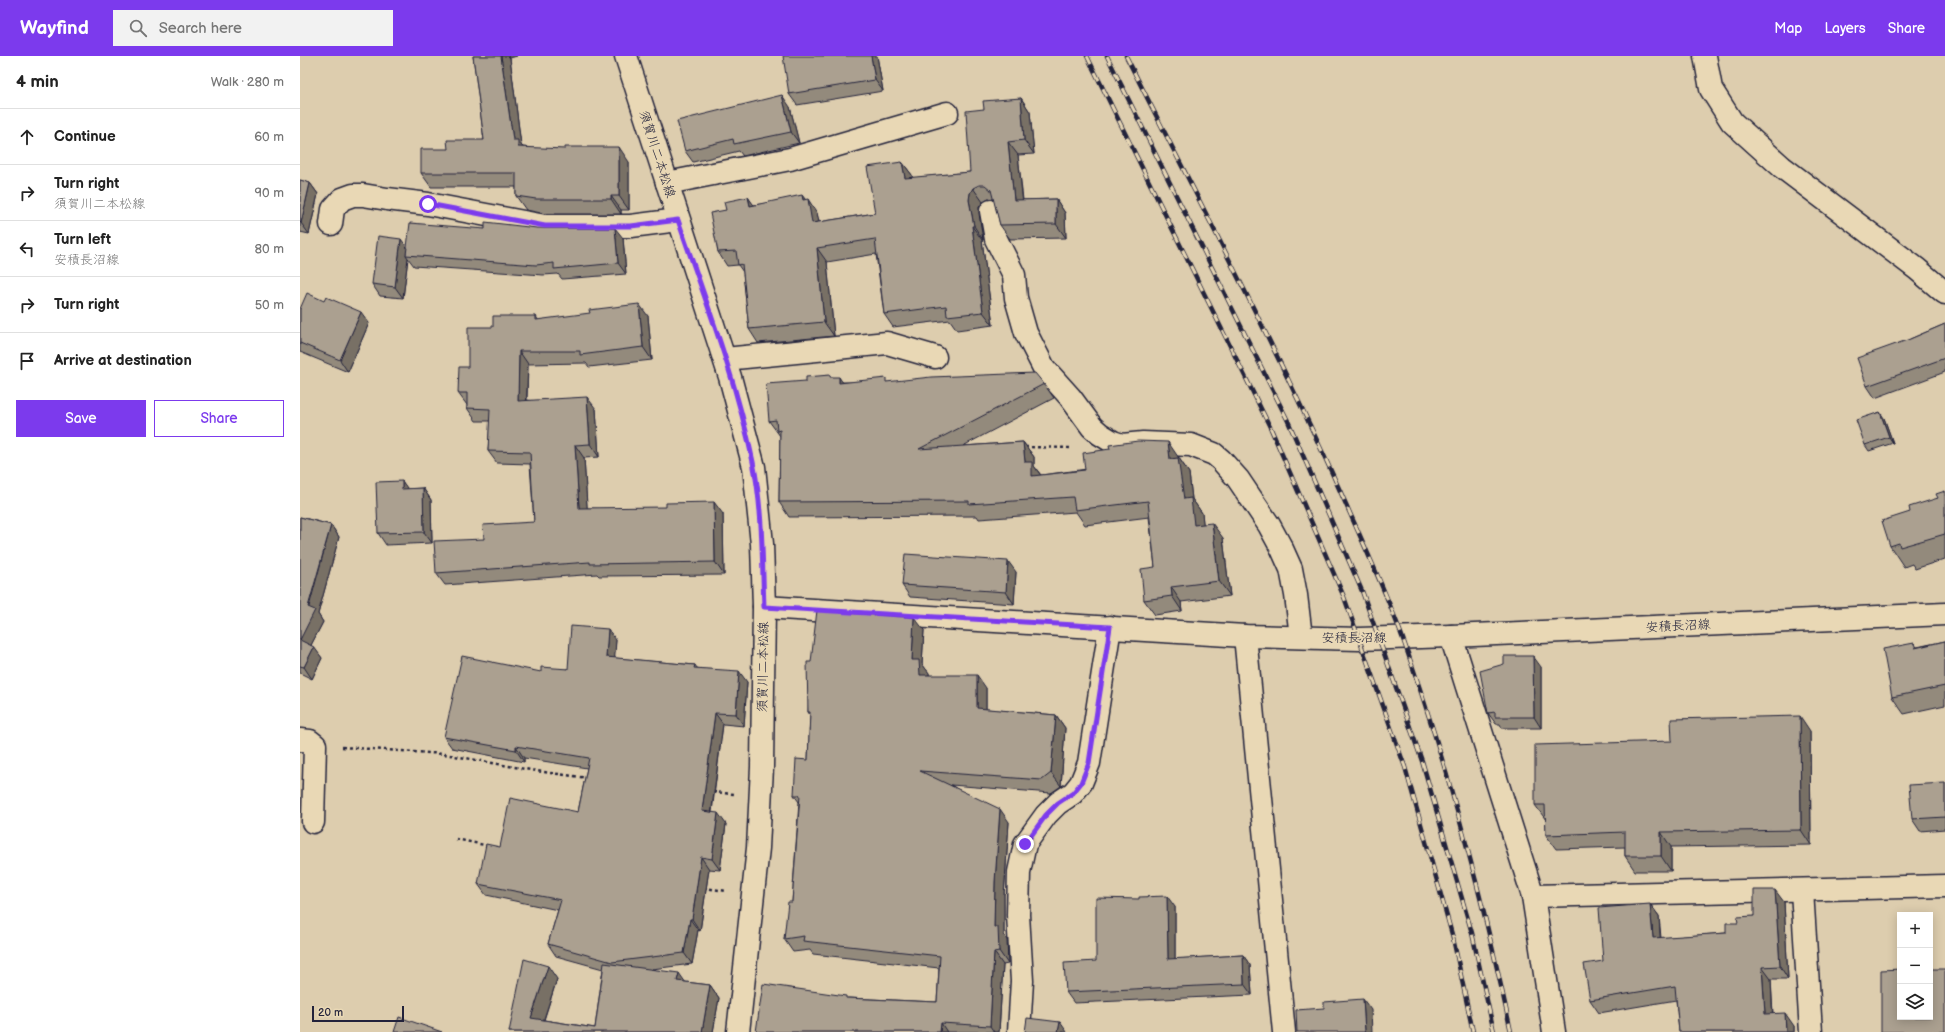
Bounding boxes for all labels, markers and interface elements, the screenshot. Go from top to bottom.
search box [113,10,393,46]
text: Wayfind [20,17,89,40]
icon: search [127,17,149,39]
text: Search here [159,19,242,38]
text: Map [1774,20,1802,37]
text: Layers [1824,20,1866,37]
text: Share [1888,20,1925,37]
text: 4 min [16,72,59,92]
text: Walk · 280 m [211,74,284,90]
street label: 須賀川二本松線 [635,108,679,201]
icon: ahead [16,126,38,148]
text: Continue [54,127,116,146]
text: 60 m [254,129,284,145]
text: Turn right [54,174,119,193]
icon: right [16,182,38,204]
text: 90 m [255,185,284,201]
route start [419,195,437,213]
text: 須賀川二本松線 [54,196,145,212]
text: Turn left [54,230,111,249]
icon: left [16,238,38,260]
text: 80 m [255,241,284,257]
text: 安積長沼線 [54,252,119,268]
icon: right [16,294,38,316]
text: Turn right [54,295,119,314]
text: 50 m [255,297,284,313]
icon: arrive [16,350,38,372]
text: Arrive at destination [54,351,192,370]
button: Save [16,400,146,437]
button: Share [154,400,284,437]
street label: 安積長沼線 [1645,616,1712,636]
street label: 須賀川二本松線 [754,620,772,713]
street label: 安積長沼線 [1321,630,1387,646]
route end [1016,835,1034,853]
map controls [1897,912,1933,1020]
button: + [1897,912,1933,948]
button: − [1897,948,1933,984]
button: layers [1897,984,1933,1020]
scale bar [312,1004,404,1023]
text: 20 m [318,1006,343,1019]

